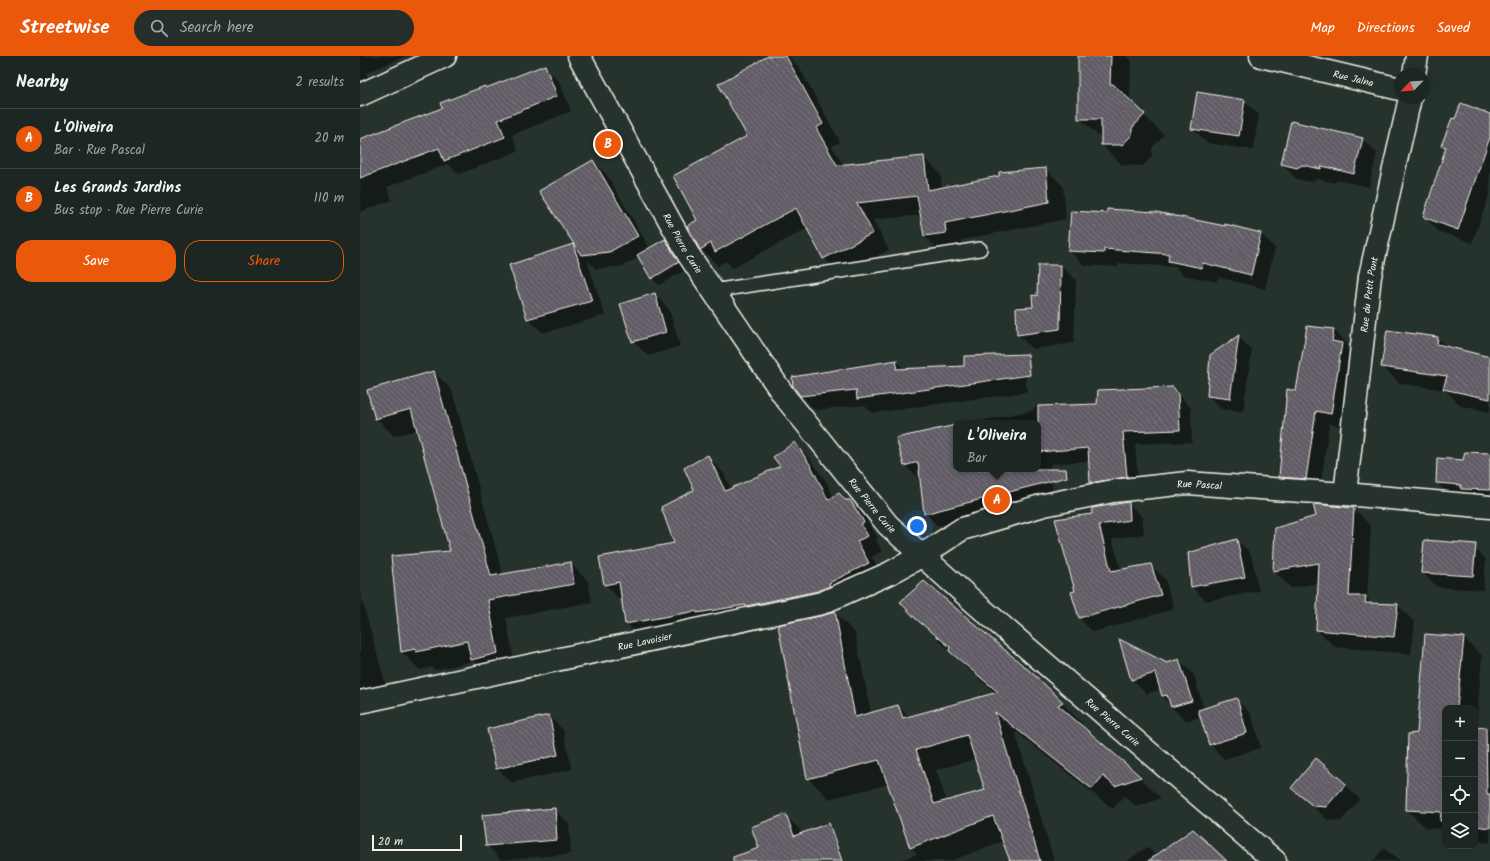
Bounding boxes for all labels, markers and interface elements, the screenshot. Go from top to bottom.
search box [134,10,414,46]
text: Streetwise [20,13,110,43]
text: Search here [180,16,254,40]
icon: search [148,17,170,39]
text: Map [1310,17,1335,39]
text: Directions [1357,17,1415,39]
text: Saved [1437,17,1470,39]
street label: Rue Jalna [1331,66,1375,92]
north arrow [1394,68,1430,104]
text: Nearby [16,69,68,96]
text: 2 results [296,72,344,93]
text: L'Oliveira [54,116,113,140]
text: A [25,128,33,149]
text: 20 m [314,128,344,149]
pin: B [595,129,621,159]
text: Bar · Rue Pascal [54,140,145,161]
text: Les Grands Jardins [54,176,181,200]
text: B [25,188,33,209]
text: 110 m [314,188,344,209]
text: Bus stop · Rue Pierre Curie [54,200,203,221]
street label: Rue Pierre Curie [658,210,706,278]
button: Save [16,240,176,282]
button: Share [184,240,344,282]
street label: Rue du Petit Pont [1357,255,1383,333]
popup [953,420,1041,472]
text: L'Oliveira [967,424,1027,448]
text: Bar [967,448,986,469]
street label: Rue Pierre Curie [844,475,900,538]
street label: Rue Pascal [1176,476,1223,494]
pin: A [984,485,1010,515]
your location [907,516,927,536]
street label: Rue Lavoisier [616,628,674,656]
street label: Rue Pierre Curie [1082,694,1144,751]
map controls [1442,705,1478,849]
button: + [1442,705,1478,741]
button: − [1442,741,1478,777]
button: locate [1442,777,1478,813]
button: layers [1442,813,1478,849]
scale bar [372,833,462,852]
text: 20 m [378,833,403,851]

